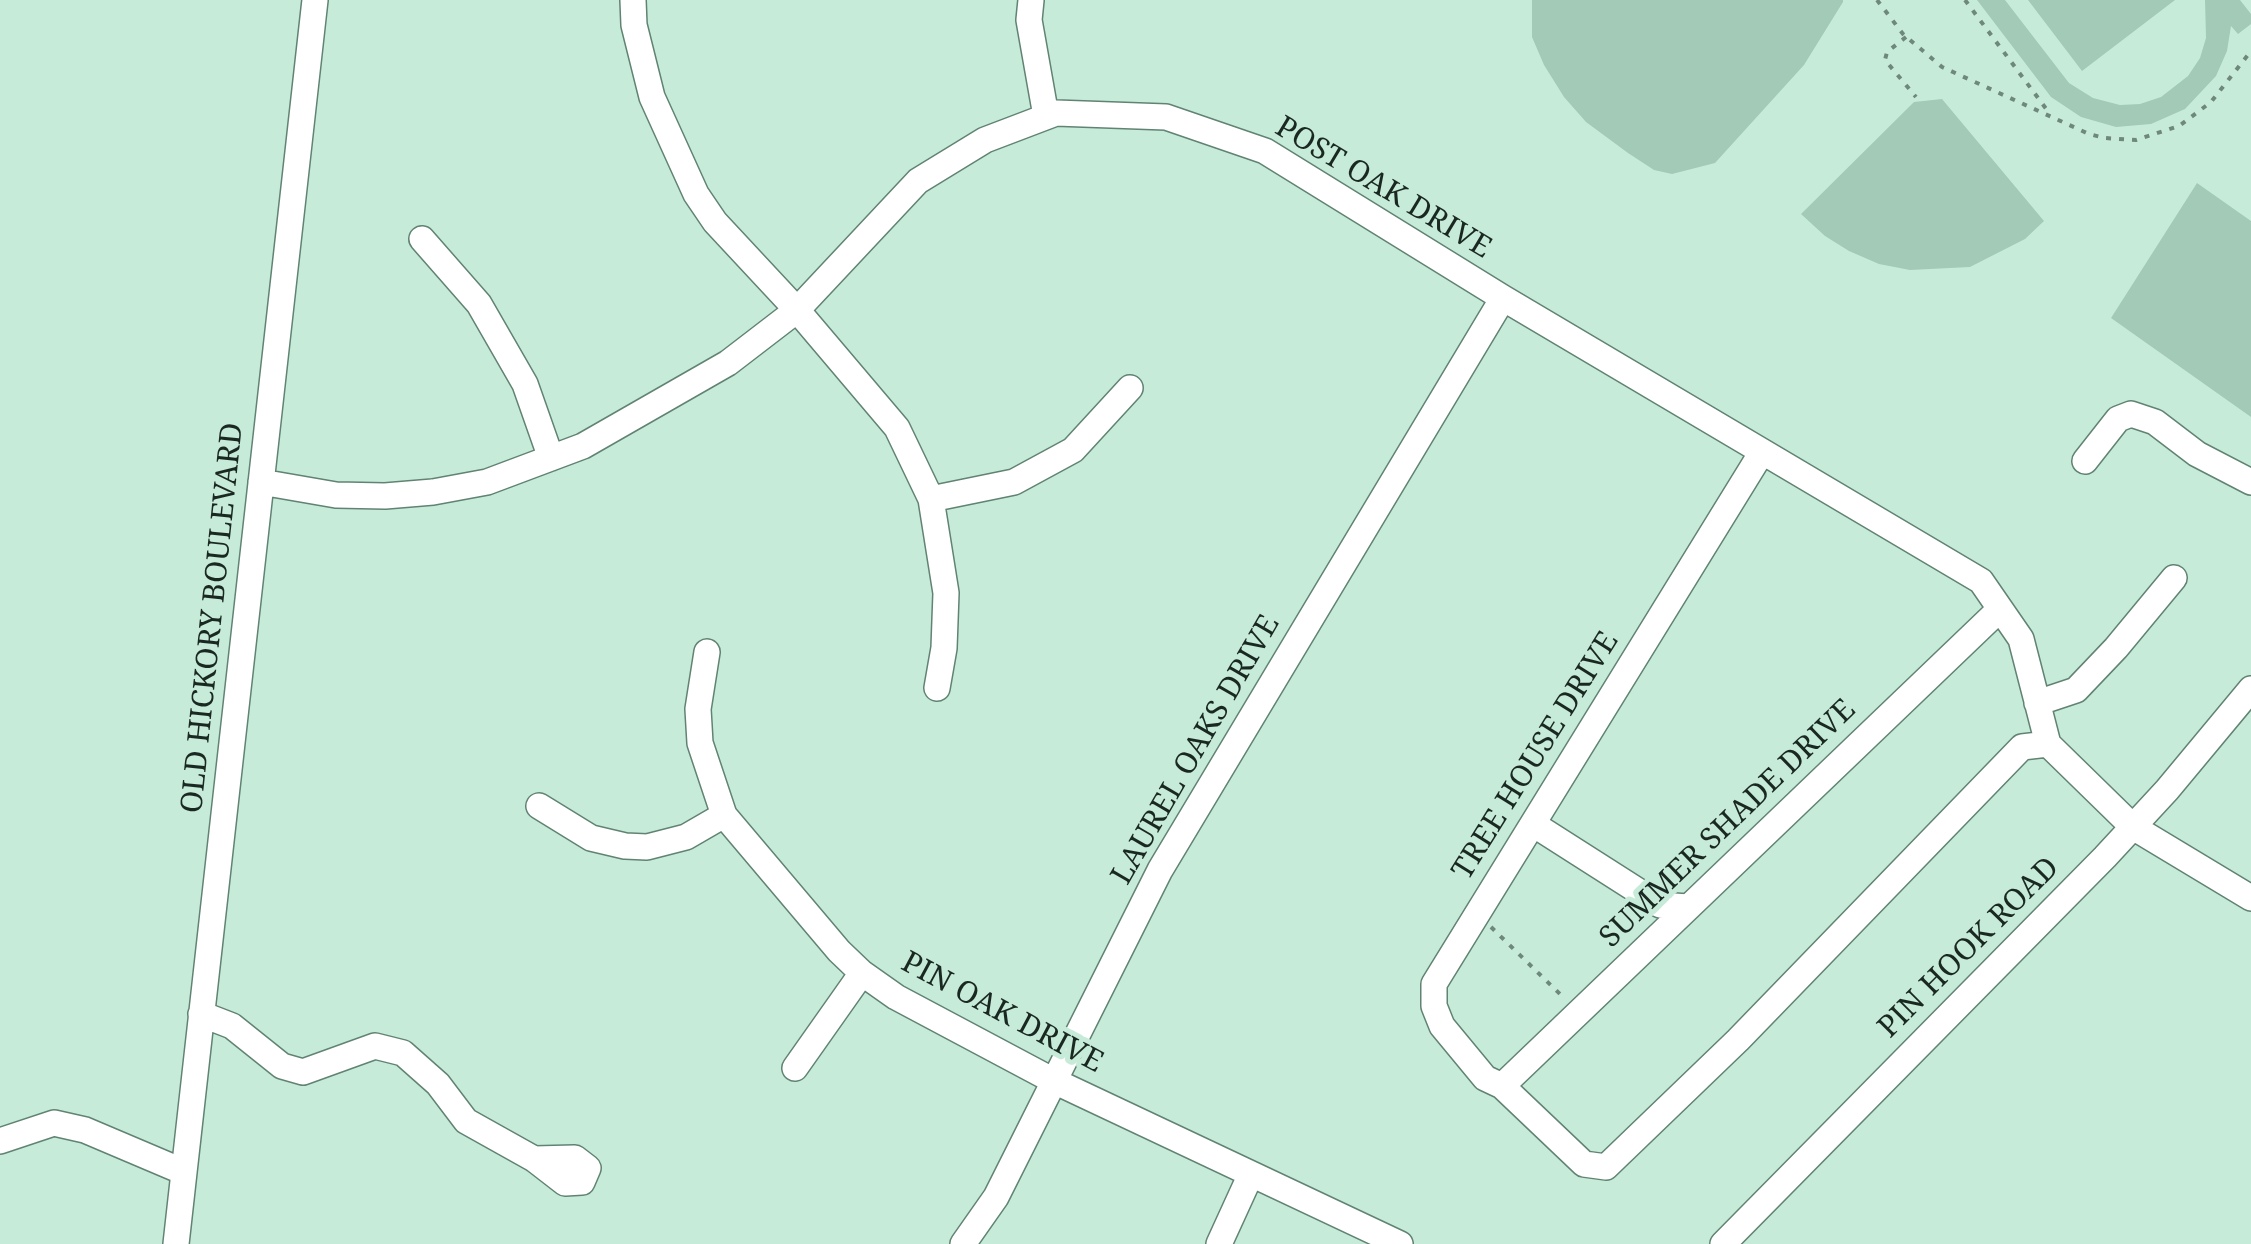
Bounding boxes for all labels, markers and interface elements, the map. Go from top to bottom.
street label: POST OAK DRIVE [1269,109,1497,267]
street label: OLD HICKORY BOULEVARD [175,421,251,815]
street label: LAUREL OAKS DRIVE [1104,609,1288,891]
street label: TREE HOUSE DRIVE [1445,626,1627,886]
street label: SUMMER SHADE DRIVE [1593,693,1863,955]
street label: PIN HOOK ROAD [1871,850,2067,1046]
street label: PIN OAK DRIVE [895,945,1109,1081]

